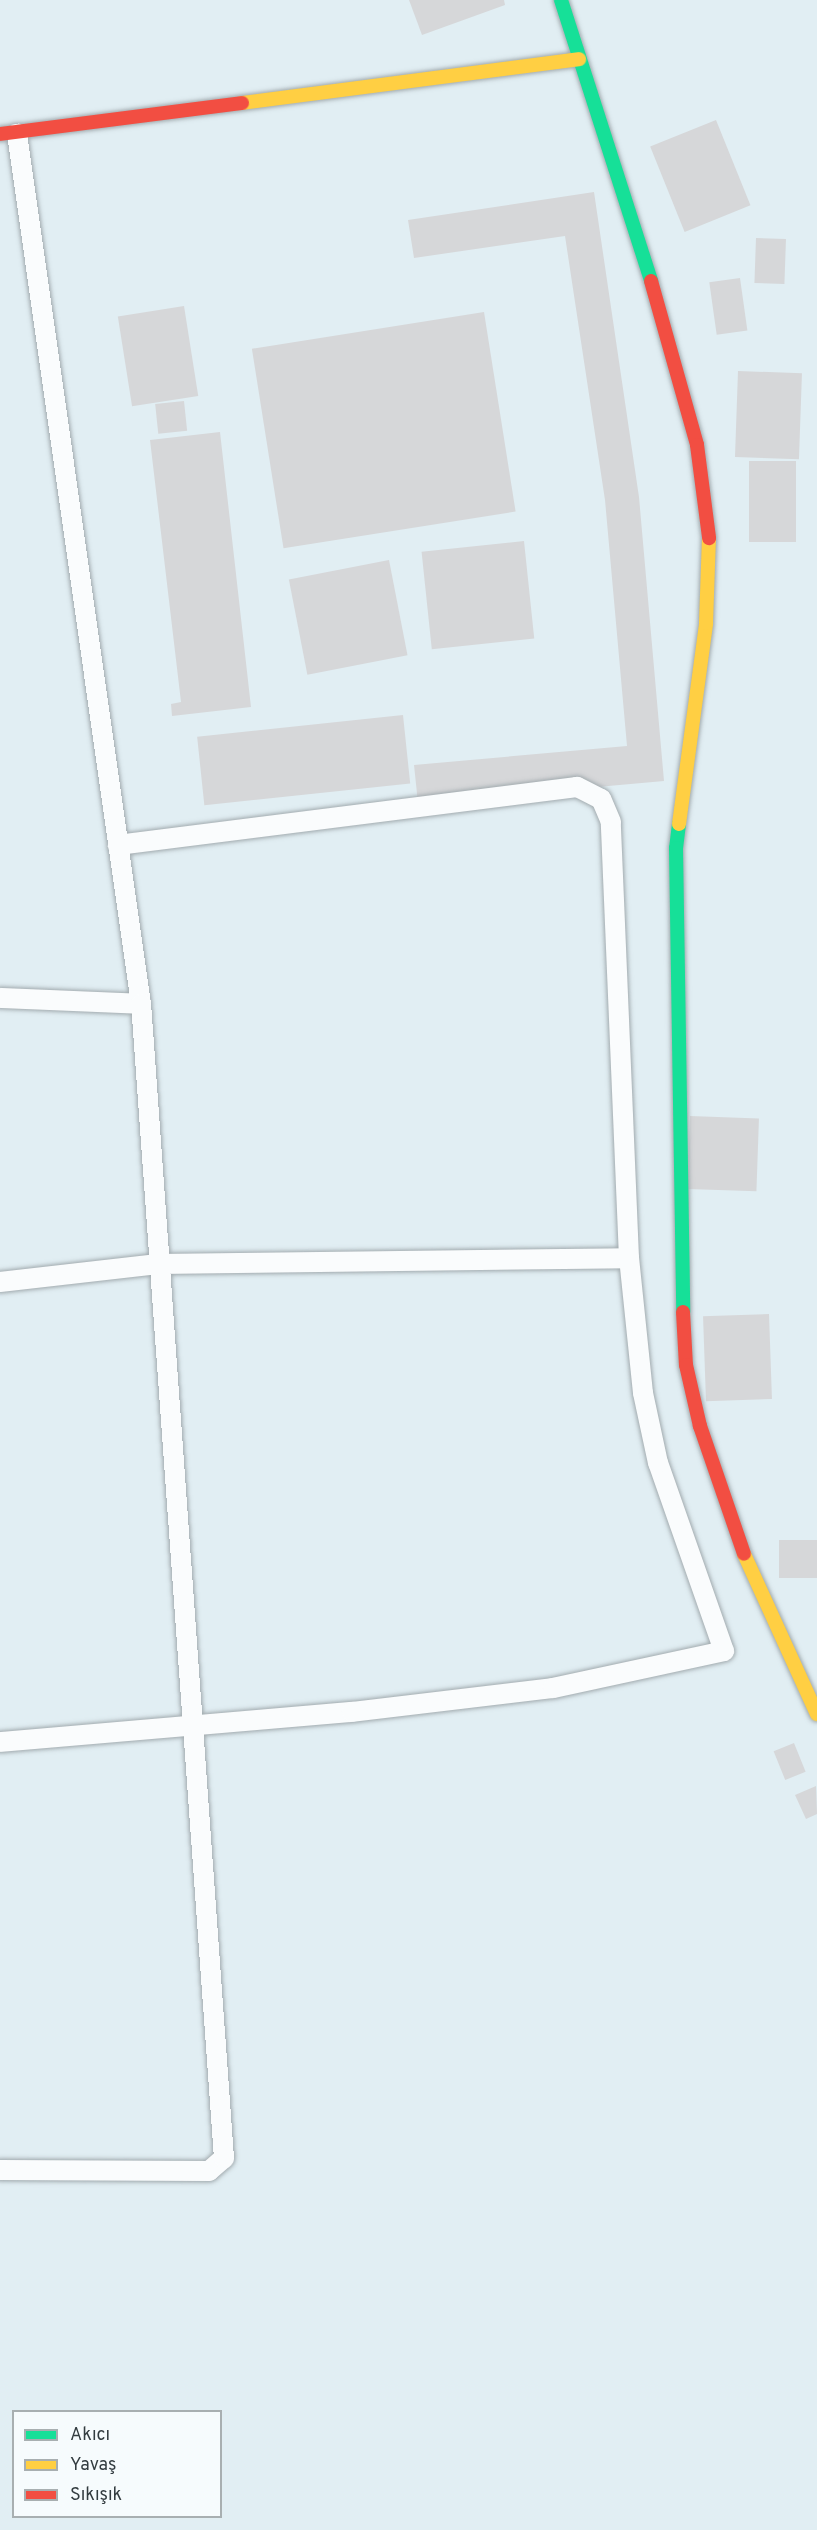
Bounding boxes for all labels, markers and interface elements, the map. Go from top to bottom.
legend [12,2410,222,2518]
text: Akıcı [70,2424,110,2447]
text: Yavaş [70,2454,116,2477]
text: Sıkışık [70,2484,122,2507]

